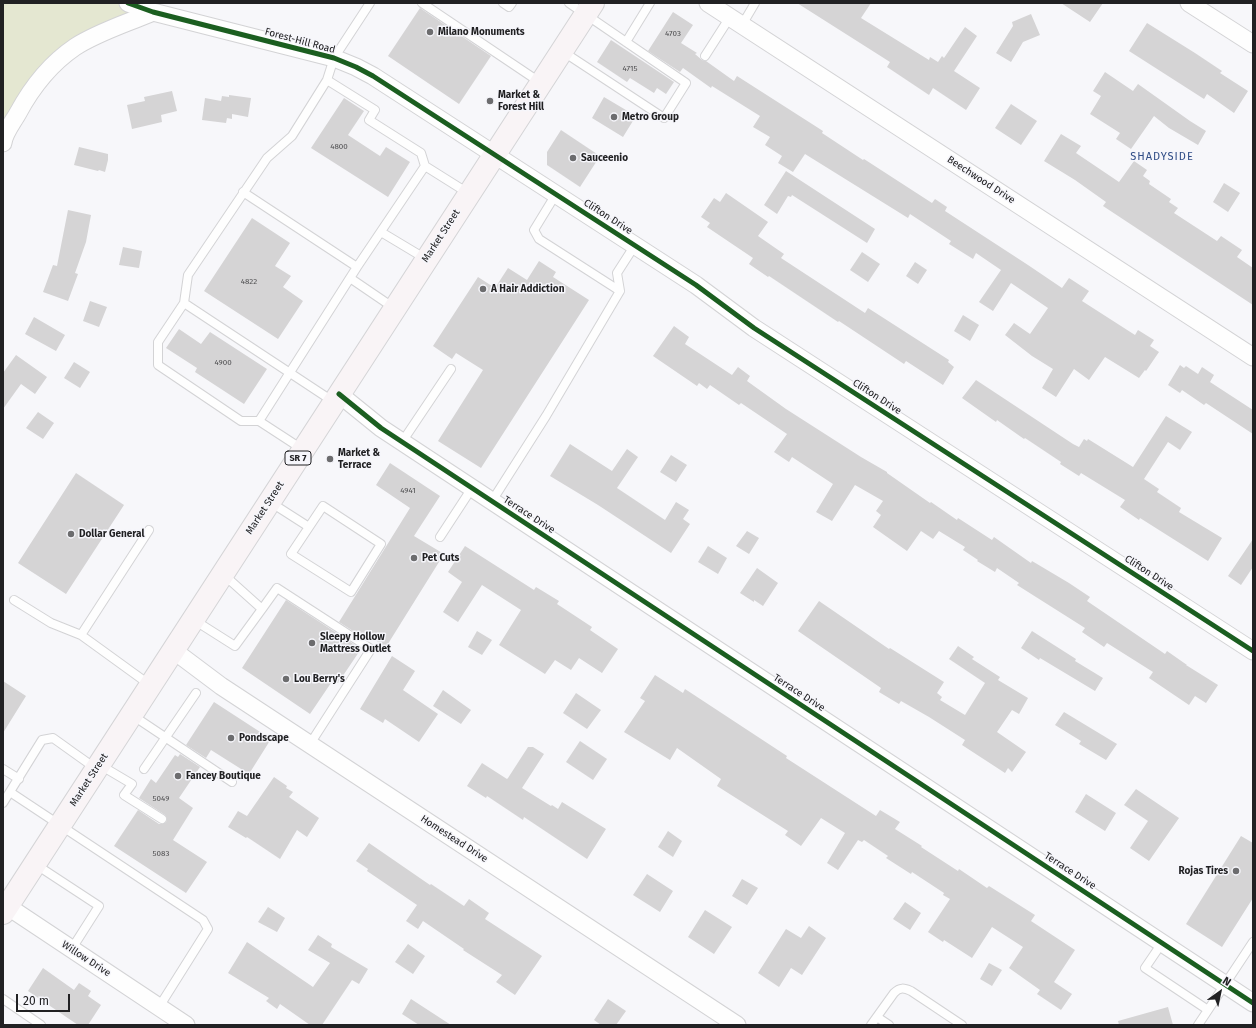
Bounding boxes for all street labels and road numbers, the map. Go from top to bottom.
street label: Forest-Hill Road [263,26,337,56]
street label: Beechwood Drive [945,154,1017,206]
street label: Clifton Drive [581,197,635,237]
street label: Market Street [419,207,463,265]
street label: Clifton Drive [850,377,904,417]
road number: SR 7 [285,451,311,465]
street label: Market Street [243,479,287,537]
street label: Terrace Drive [501,494,557,536]
street label: Clifton Drive [1122,553,1176,593]
street label: Terrace Drive [771,672,827,714]
street label: Market Street [67,751,111,809]
street label: Homestead Drive [418,813,490,865]
street label: Terrace Drive [1042,850,1098,892]
street label: Willow Drive [59,939,113,979]

